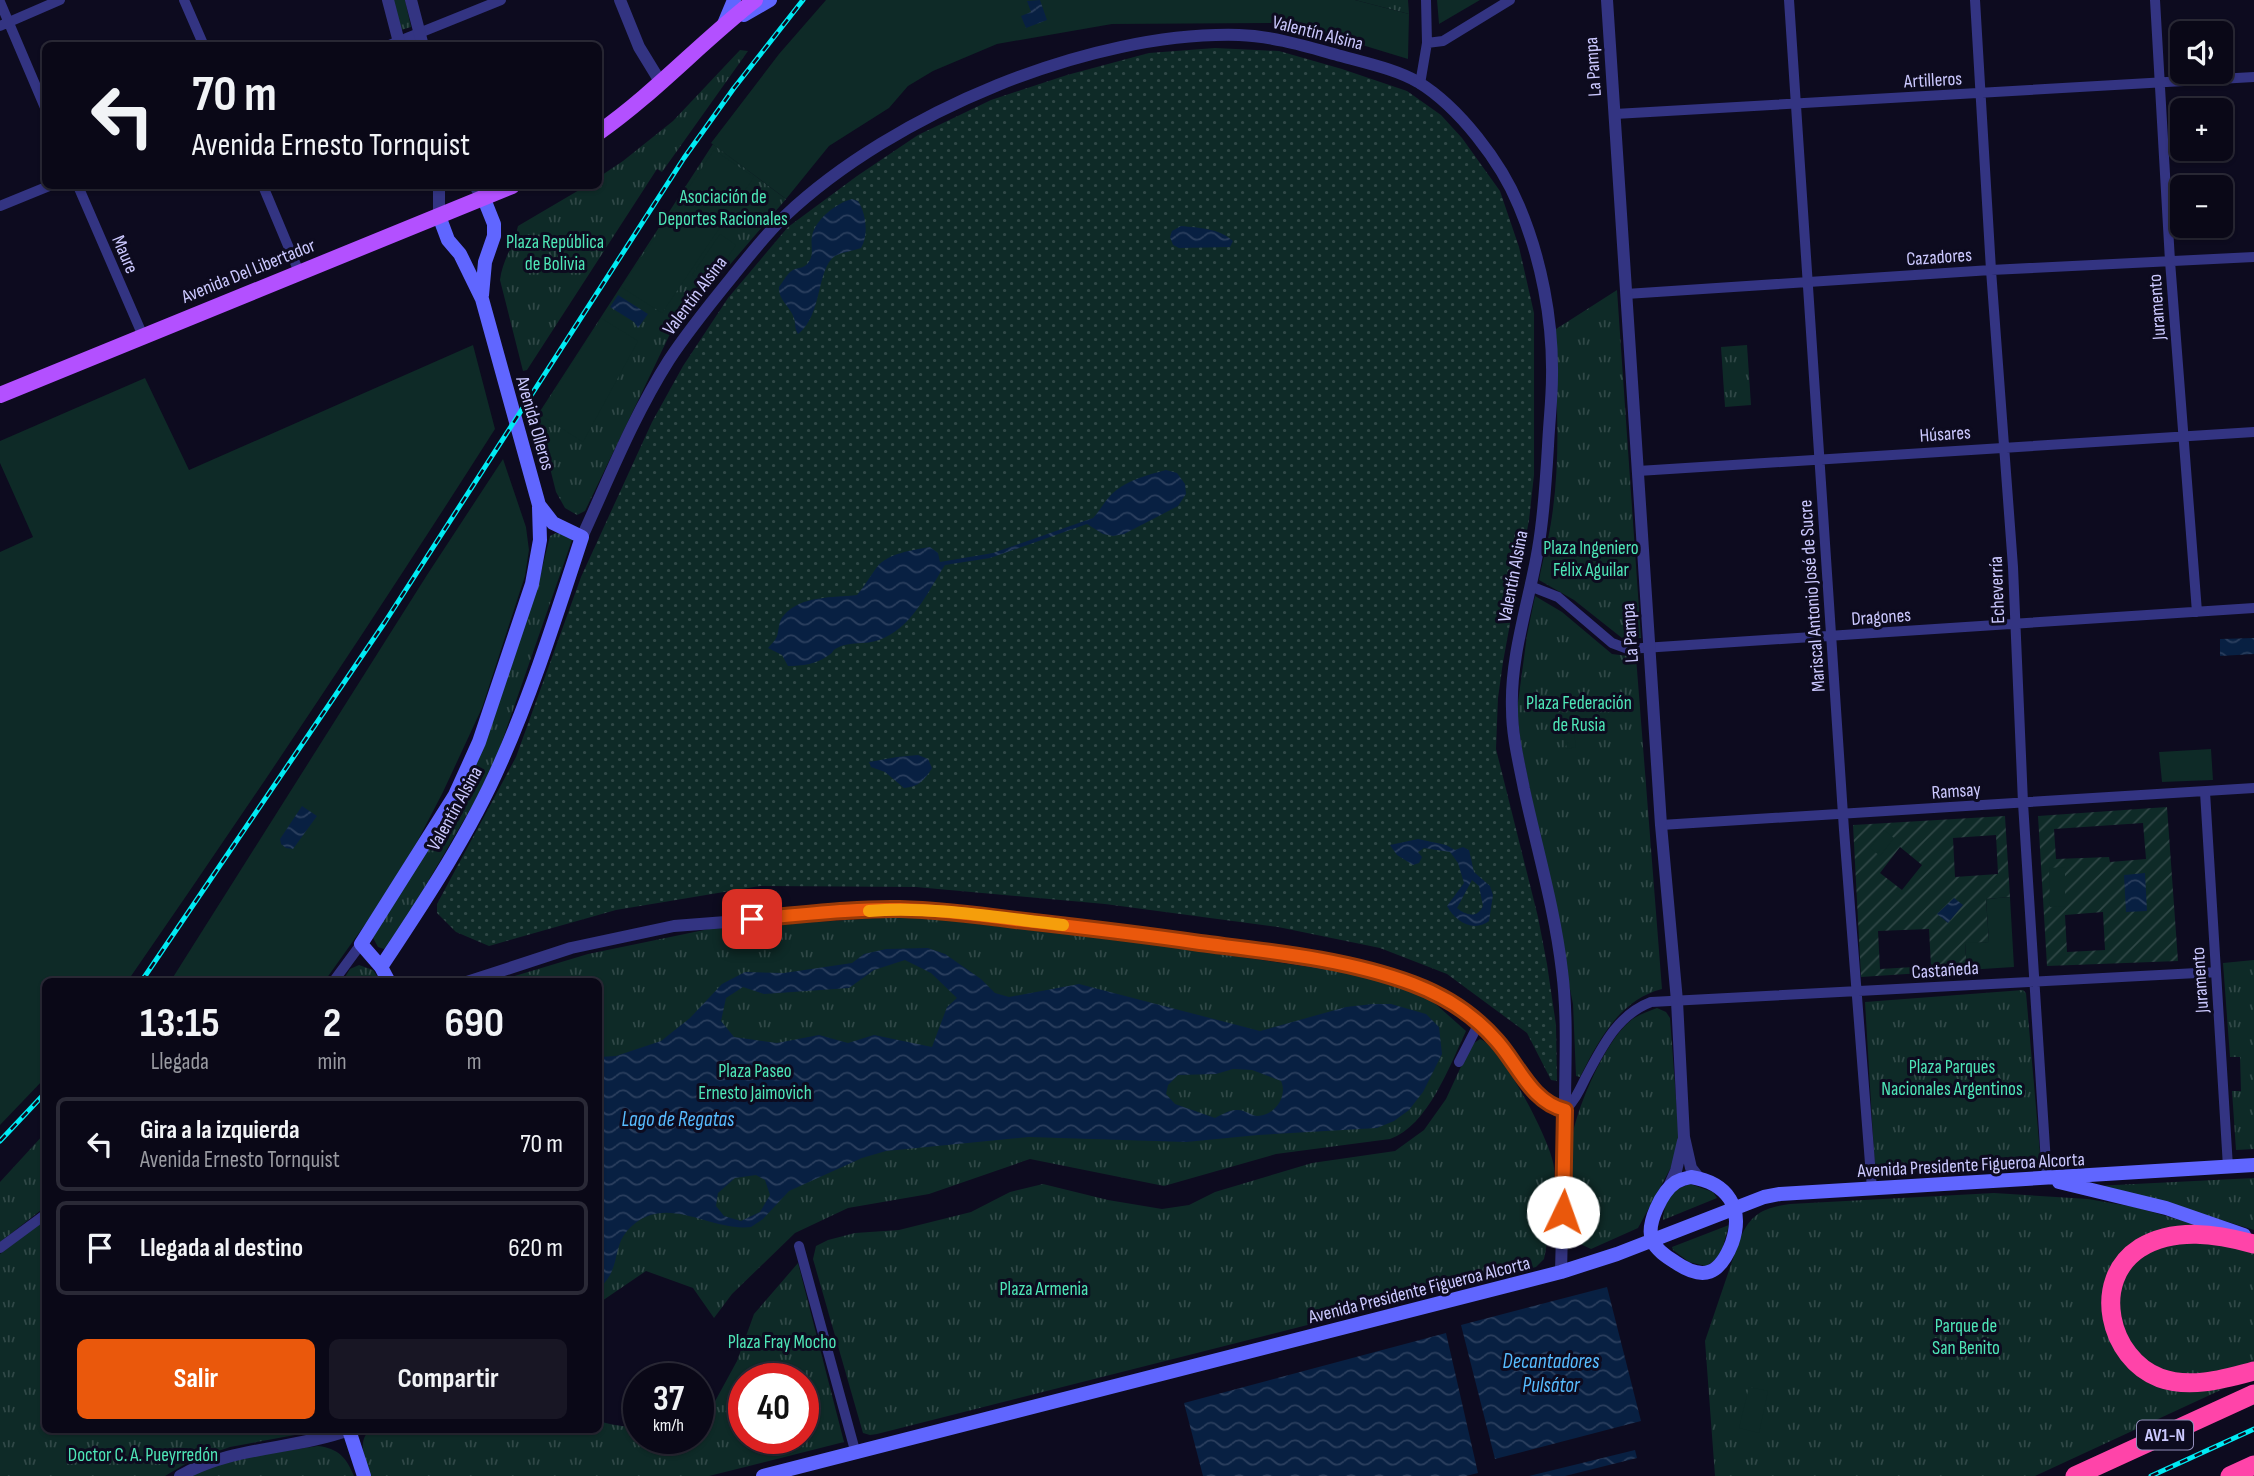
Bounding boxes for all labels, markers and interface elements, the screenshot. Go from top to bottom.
street label: Valentín Alsina [1270,11,1366,56]
map controls [2170,21,2233,238]
button: sound [2170,21,2233,84]
street label: La Pampa [1580,36,1607,98]
text: 70 m [192,66,277,125]
street label: Artilleros [1902,67,1963,94]
icon: left [77,70,168,161]
button: + [2170,98,2233,161]
text: Avenida Ernesto Tornquist [192,126,470,165]
button: − [2170,175,2233,238]
park label: Asociación de Deportes Racionales [658,186,788,231]
park label: Plaza República de Bolivia [506,231,604,276]
street label: Maure [106,232,143,277]
street label: Avenida Del Libertador [177,234,319,309]
street label: Cazadores [1905,244,1973,271]
street label: Valentín Alsina [658,252,732,340]
street label: Juramento [2144,273,2171,342]
street label: Avenida Olleros [510,373,559,473]
street label: Húsares [1919,421,1972,448]
street label: Mariscal Antonio José de Sucre [1794,499,1831,693]
street label: Valentín Alsina [1493,528,1534,624]
park label: Plaza Ingeniero Félix Aguilar [1543,537,1639,582]
street label: Echeverría [1985,556,2010,624]
street label: La Pampa [1617,602,1644,664]
street label: Dragones [1850,604,1912,631]
park label: Plaza Federación de Rusia [1526,692,1632,737]
street label: Valentín Alsina [423,763,488,855]
street label: Ramsay [1931,778,1982,805]
pin [722,889,782,949]
icon: arrive [733,900,771,938]
street label: Juramento [2187,946,2214,1015]
street label: Castañeda [1911,957,1979,984]
text: 13:15 [140,998,220,1049]
text: 2 [323,998,341,1049]
text: 690 [444,998,504,1049]
text: Llegada [151,1048,209,1076]
text: min [318,1048,347,1076]
text: m [467,1048,482,1076]
park label: Plaza Parques Nacionales Argentinos [1881,1056,2023,1101]
park label: Plaza Paseo Ernesto Jaimovich [698,1060,812,1105]
water label: Lago de Regatas [622,1107,735,1132]
text: Gira a la izquierda [140,1115,300,1146]
icon: left [81,1125,119,1163]
text: 70 m [520,1129,563,1160]
text: Avenida Ernesto Tornquist [140,1146,340,1174]
street label: Avenida Presidente Figueroa Alcorta [1856,1148,2085,1183]
position arrow [1526,1175,1600,1249]
icon: arrive [81,1229,119,1267]
text: Llegada al destino [140,1233,303,1264]
text: 620 m [508,1233,563,1264]
street label: Avenida Presidente Figueroa Alcorta [1305,1252,1533,1329]
park label: Plaza Armenia [1000,1278,1088,1301]
park label: Parque de San Benito [1932,1315,2000,1360]
park label: Plaza Fray Mocho [728,1331,836,1354]
button: Salir [77,1339,315,1419]
button: Compartir [329,1339,567,1419]
water label: Decantadores Pulsátor [1503,1349,1600,1398]
speed limit sign: 40 [728,1363,819,1454]
text: 37 [653,1378,684,1421]
text: km/h [653,1415,684,1436]
road number: AV1-N [2137,1420,2193,1450]
park label: Doctor C. A. Pueyrredón [68,1444,218,1467]

